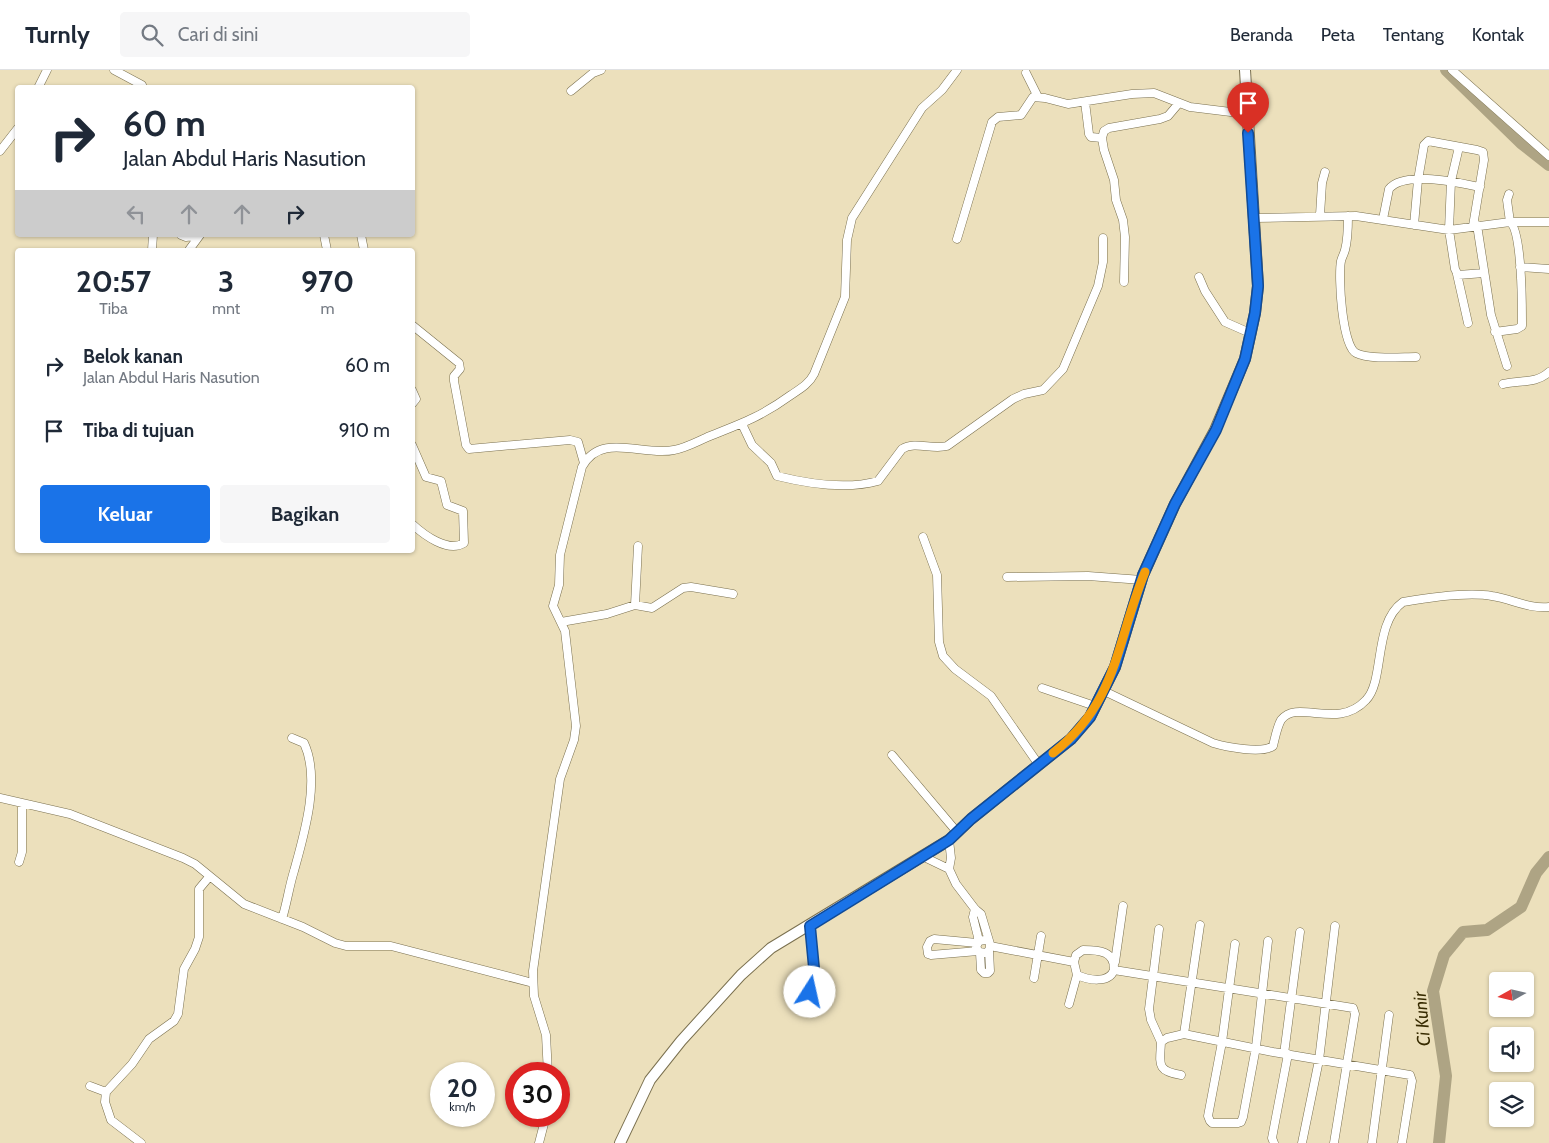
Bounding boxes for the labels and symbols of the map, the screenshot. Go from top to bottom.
pin [1227,82,1269,133]
position arrow [783,965,835,1017]
north arrow [1489,972,1534,1018]
water label: Ci Kunir [1409,989,1435,1047]
speed limit sign: 30 [505,1062,570,1127]

